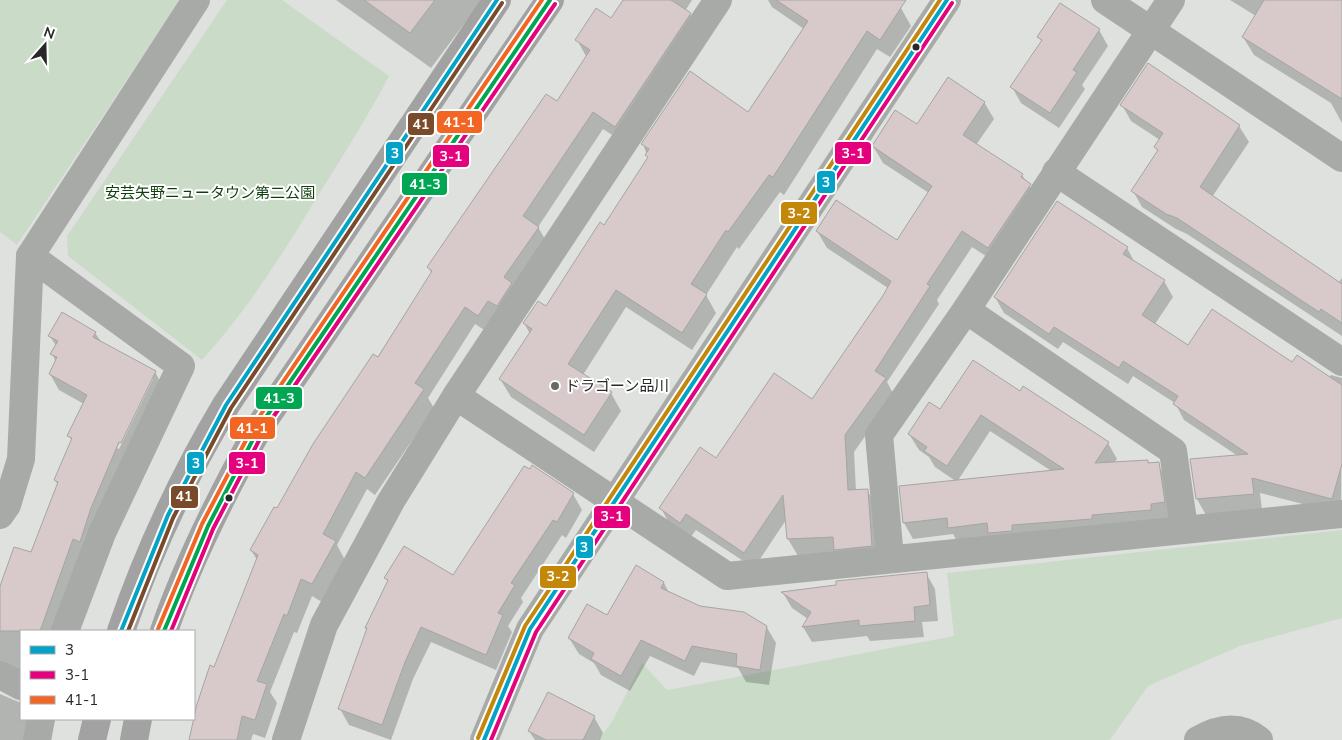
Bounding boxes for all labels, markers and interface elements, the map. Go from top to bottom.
north arrow [20,20,70,70]
text: N [41,23,57,44]
unlabelled marker [911,42,921,52]
line badge: 41-1 [436,110,483,134]
line badge: 41 [407,112,435,136]
text: 41-1 [443,113,475,132]
text: 41 [413,115,429,134]
line badge: 3 [385,141,404,165]
line badge: 3-1 [834,141,872,165]
text: 3 [391,144,399,163]
line badge: 3-1 [432,144,470,168]
text: 3-1 [842,144,864,163]
text: 3-1 [440,147,462,166]
line badge: 3 [816,170,836,194]
line badge: 41-3 [401,172,448,196]
text: 3 [822,173,830,192]
text: 41-3 [409,175,441,194]
park label: 安芸矢野ニュータウン第二公園 [105,183,315,203]
line badge: 3-2 [780,201,818,225]
text: 3-2 [788,204,810,223]
place label: ドラゴーン品川 [565,376,669,396]
marker: ドラゴーン品川 [549,380,561,392]
line badge: 41-3 [255,386,303,410]
text: 41-3 [263,389,295,408]
line badge: 41-1 [229,416,276,440]
text: 41-1 [236,419,268,438]
line badge: 3 [186,451,205,475]
line badge: 3-1 [228,451,266,475]
text: 3 [192,454,200,473]
text: 3-1 [236,454,258,473]
line badge: 41 [170,485,199,509]
text: 41 [176,487,192,506]
unlabelled marker [224,493,234,503]
line badge: 3-1 [593,505,631,529]
text: 3-1 [601,507,623,526]
line badge: 3 [575,535,594,559]
text: 3 [580,538,588,557]
line badge: 3-2 [539,565,577,589]
text: 3-2 [547,567,569,586]
legend [20,630,195,720]
text: 3 [65,640,74,660]
text: 3-1 [65,665,89,685]
text: 41-1 [65,690,98,710]

